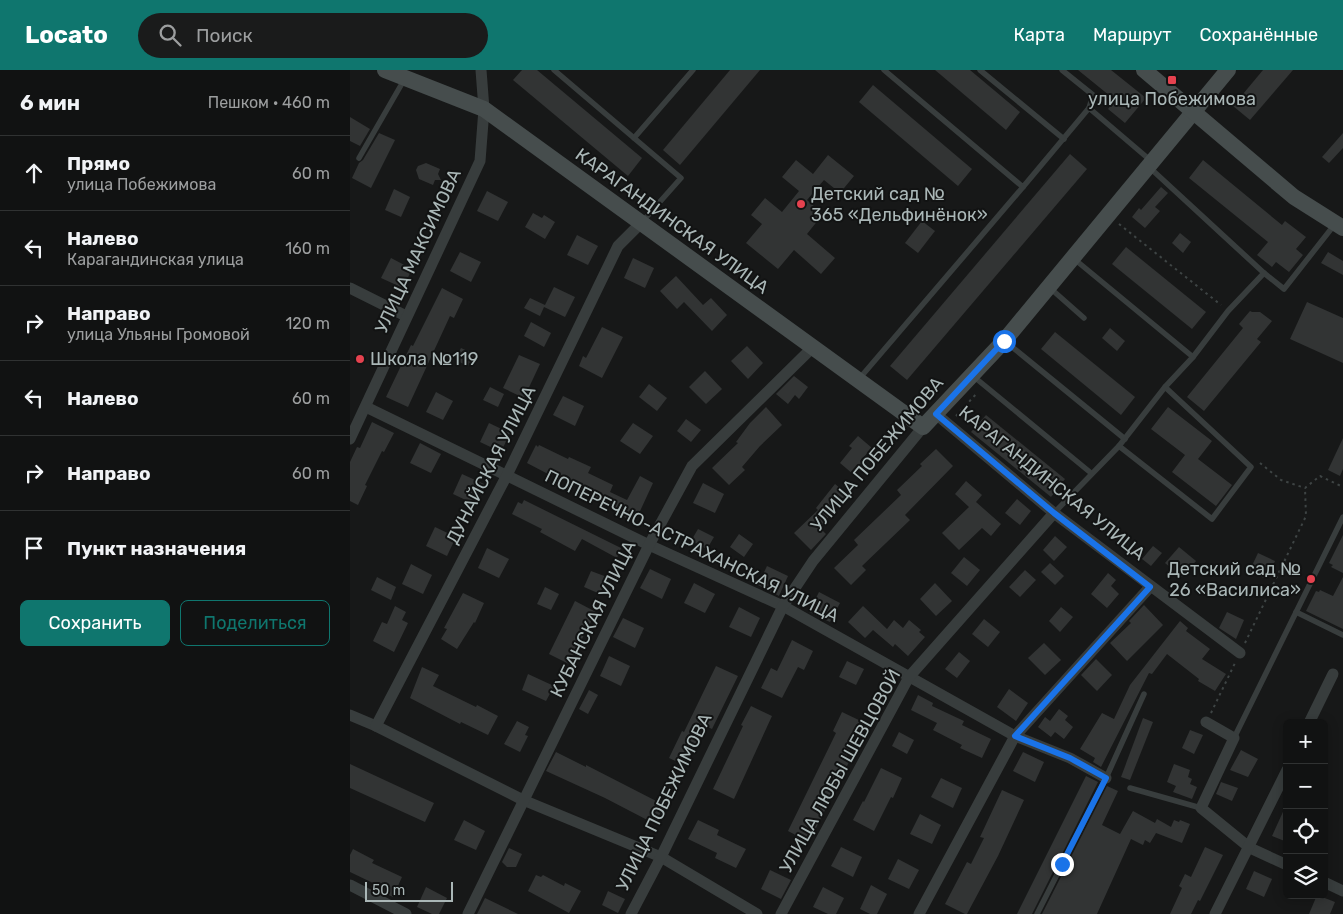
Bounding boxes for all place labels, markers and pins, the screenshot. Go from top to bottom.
marker: улица Побежимова [1166,74,1178,86]
place label: улица Побежимова [1088,88,1256,110]
place label: Детский сад № 365 «Дельфинёнок» [811,183,988,226]
marker: Детский сад № 365 «Дельфинёнок» [795,198,807,210]
place label: Школа №119 [370,348,478,370]
marker: Школа №119 [354,353,366,365]
place label: Детский сад № 26 «Василиса» [1167,558,1301,601]
marker: Детский сад № 26 «Василиса» [1305,573,1317,585]

